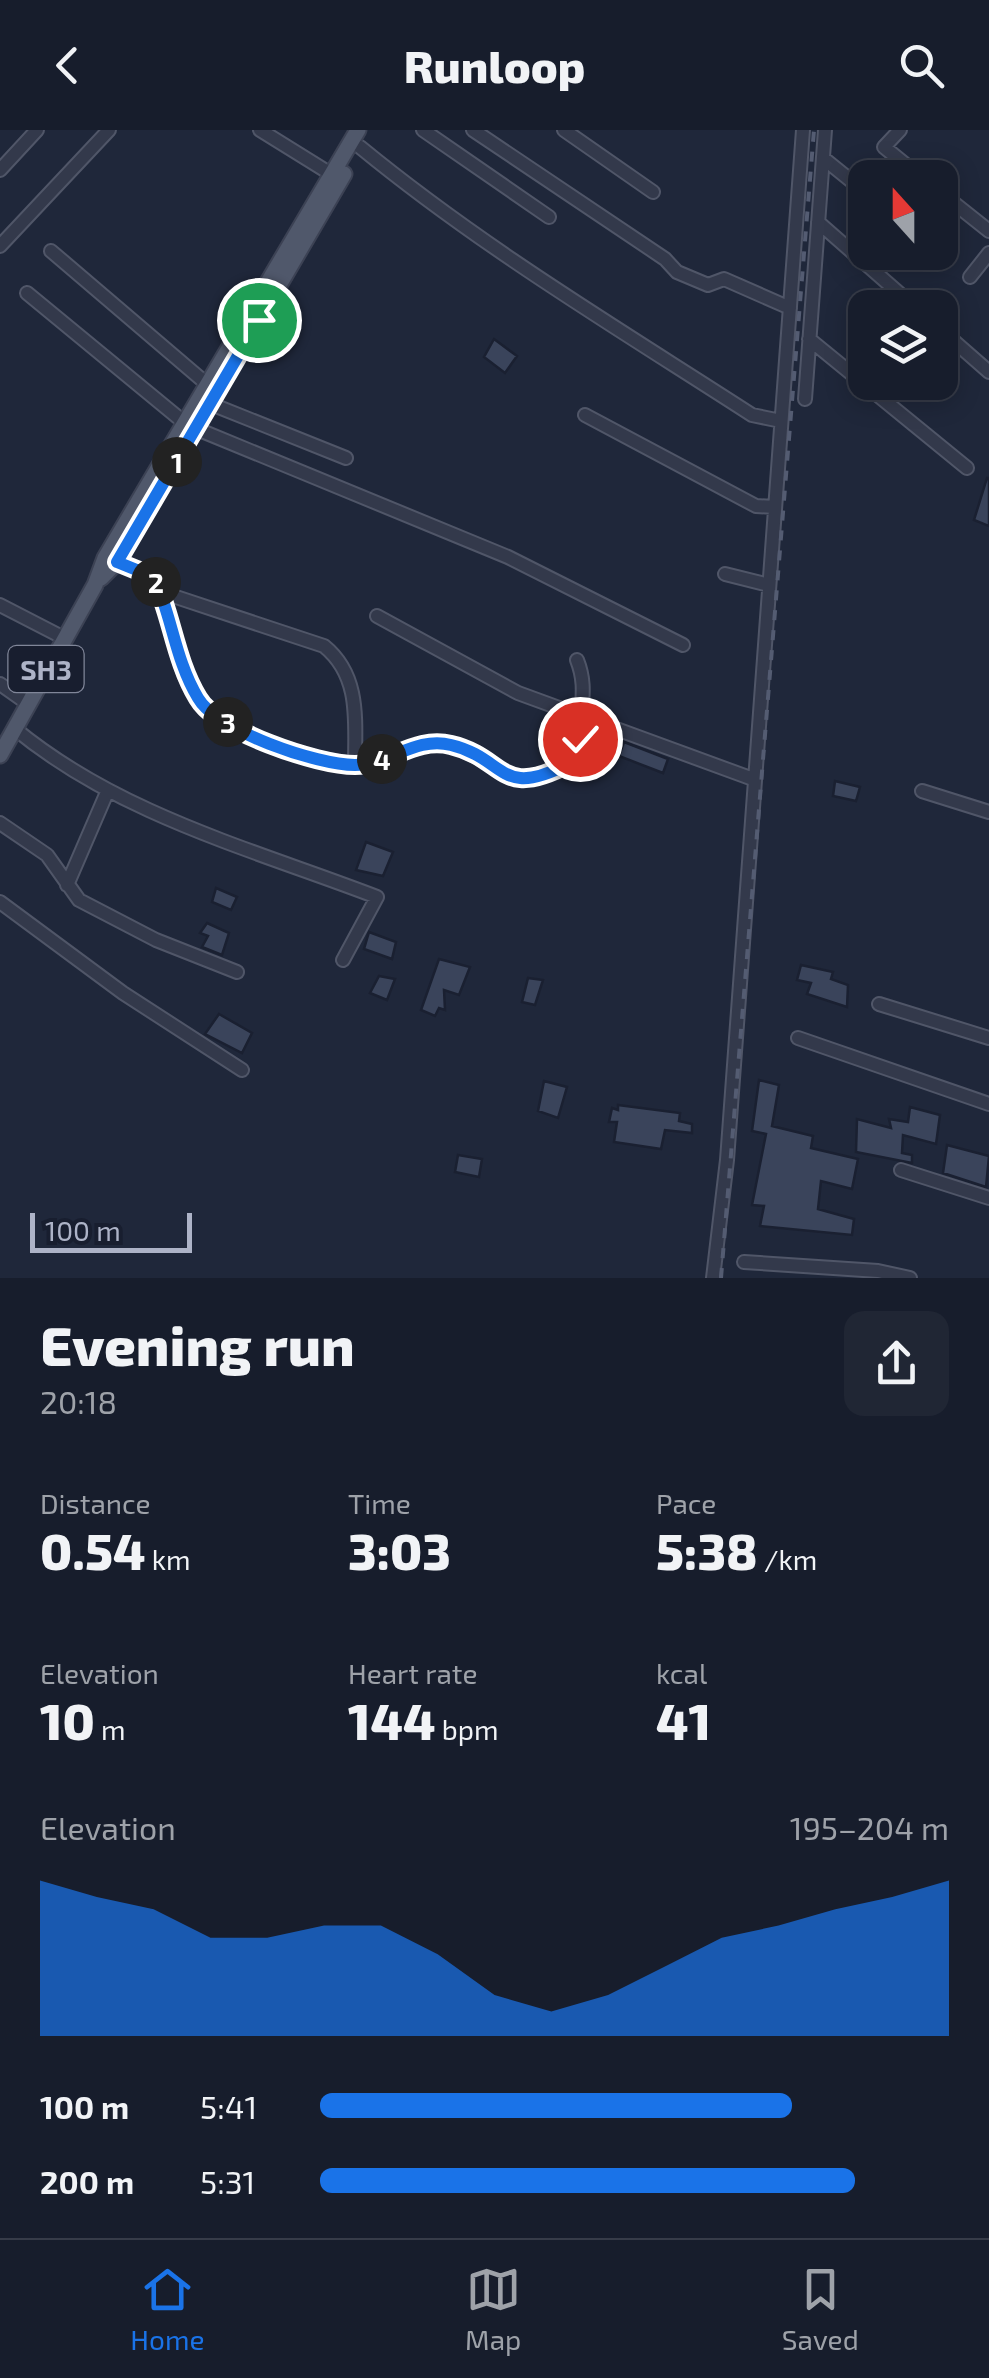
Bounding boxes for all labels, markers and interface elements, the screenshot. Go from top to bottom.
icon: back [40,38,95,93]
text: Runloop [404,38,585,92]
icon: search [894,38,949,93]
north arrow [848,160,958,270]
map controls [848,160,958,400]
pin [217,278,302,363]
button: layers [848,290,958,400]
icon: arrive [232,293,287,348]
pin: 1 [152,437,202,487]
text: 1 [171,445,183,479]
pin: 2 [131,557,181,607]
text: 2 [148,565,164,599]
road number: SH3 [8,646,84,692]
pin: 3 [203,697,253,747]
pin [538,697,623,782]
text: 3 [220,705,236,739]
icon: check [553,712,608,767]
pin: 4 [357,734,407,784]
text: 4 [373,742,391,776]
scale bar [30,1208,192,1252]
text: 100 m [45,1213,121,1247]
text: Evening run [40,1311,355,1377]
button: share [844,1311,949,1416]
text: 20:18 [40,1382,117,1420]
text: Distance [40,1486,151,1520]
text: Time [348,1486,411,1520]
text: Pace [656,1486,716,1520]
text: 0.54 [40,1520,145,1580]
text: 3:03 [348,1520,451,1580]
text: 5:38 [656,1520,758,1580]
text: km [145,1542,190,1576]
text: /km [758,1542,817,1576]
text: Elevation [40,1656,159,1690]
text: Heart rate [348,1656,478,1690]
text: kcal [656,1656,707,1690]
text: 10 [40,1690,95,1750]
text: 144 [348,1690,435,1750]
text: 41 [656,1690,711,1750]
text: m [95,1712,126,1746]
text: bpm [435,1712,498,1746]
text: Elevation [40,1808,176,1846]
text: 195–204 m [790,1808,949,1846]
text: 100 m [40,2087,129,2125]
text: 5:41 [200,2087,257,2125]
text: 200 m [40,2162,134,2200]
text: 5:31 [200,2162,255,2200]
tab: Home [130,2262,204,2356]
tab: Map [465,2262,521,2356]
tab: Saved [782,2262,859,2356]

